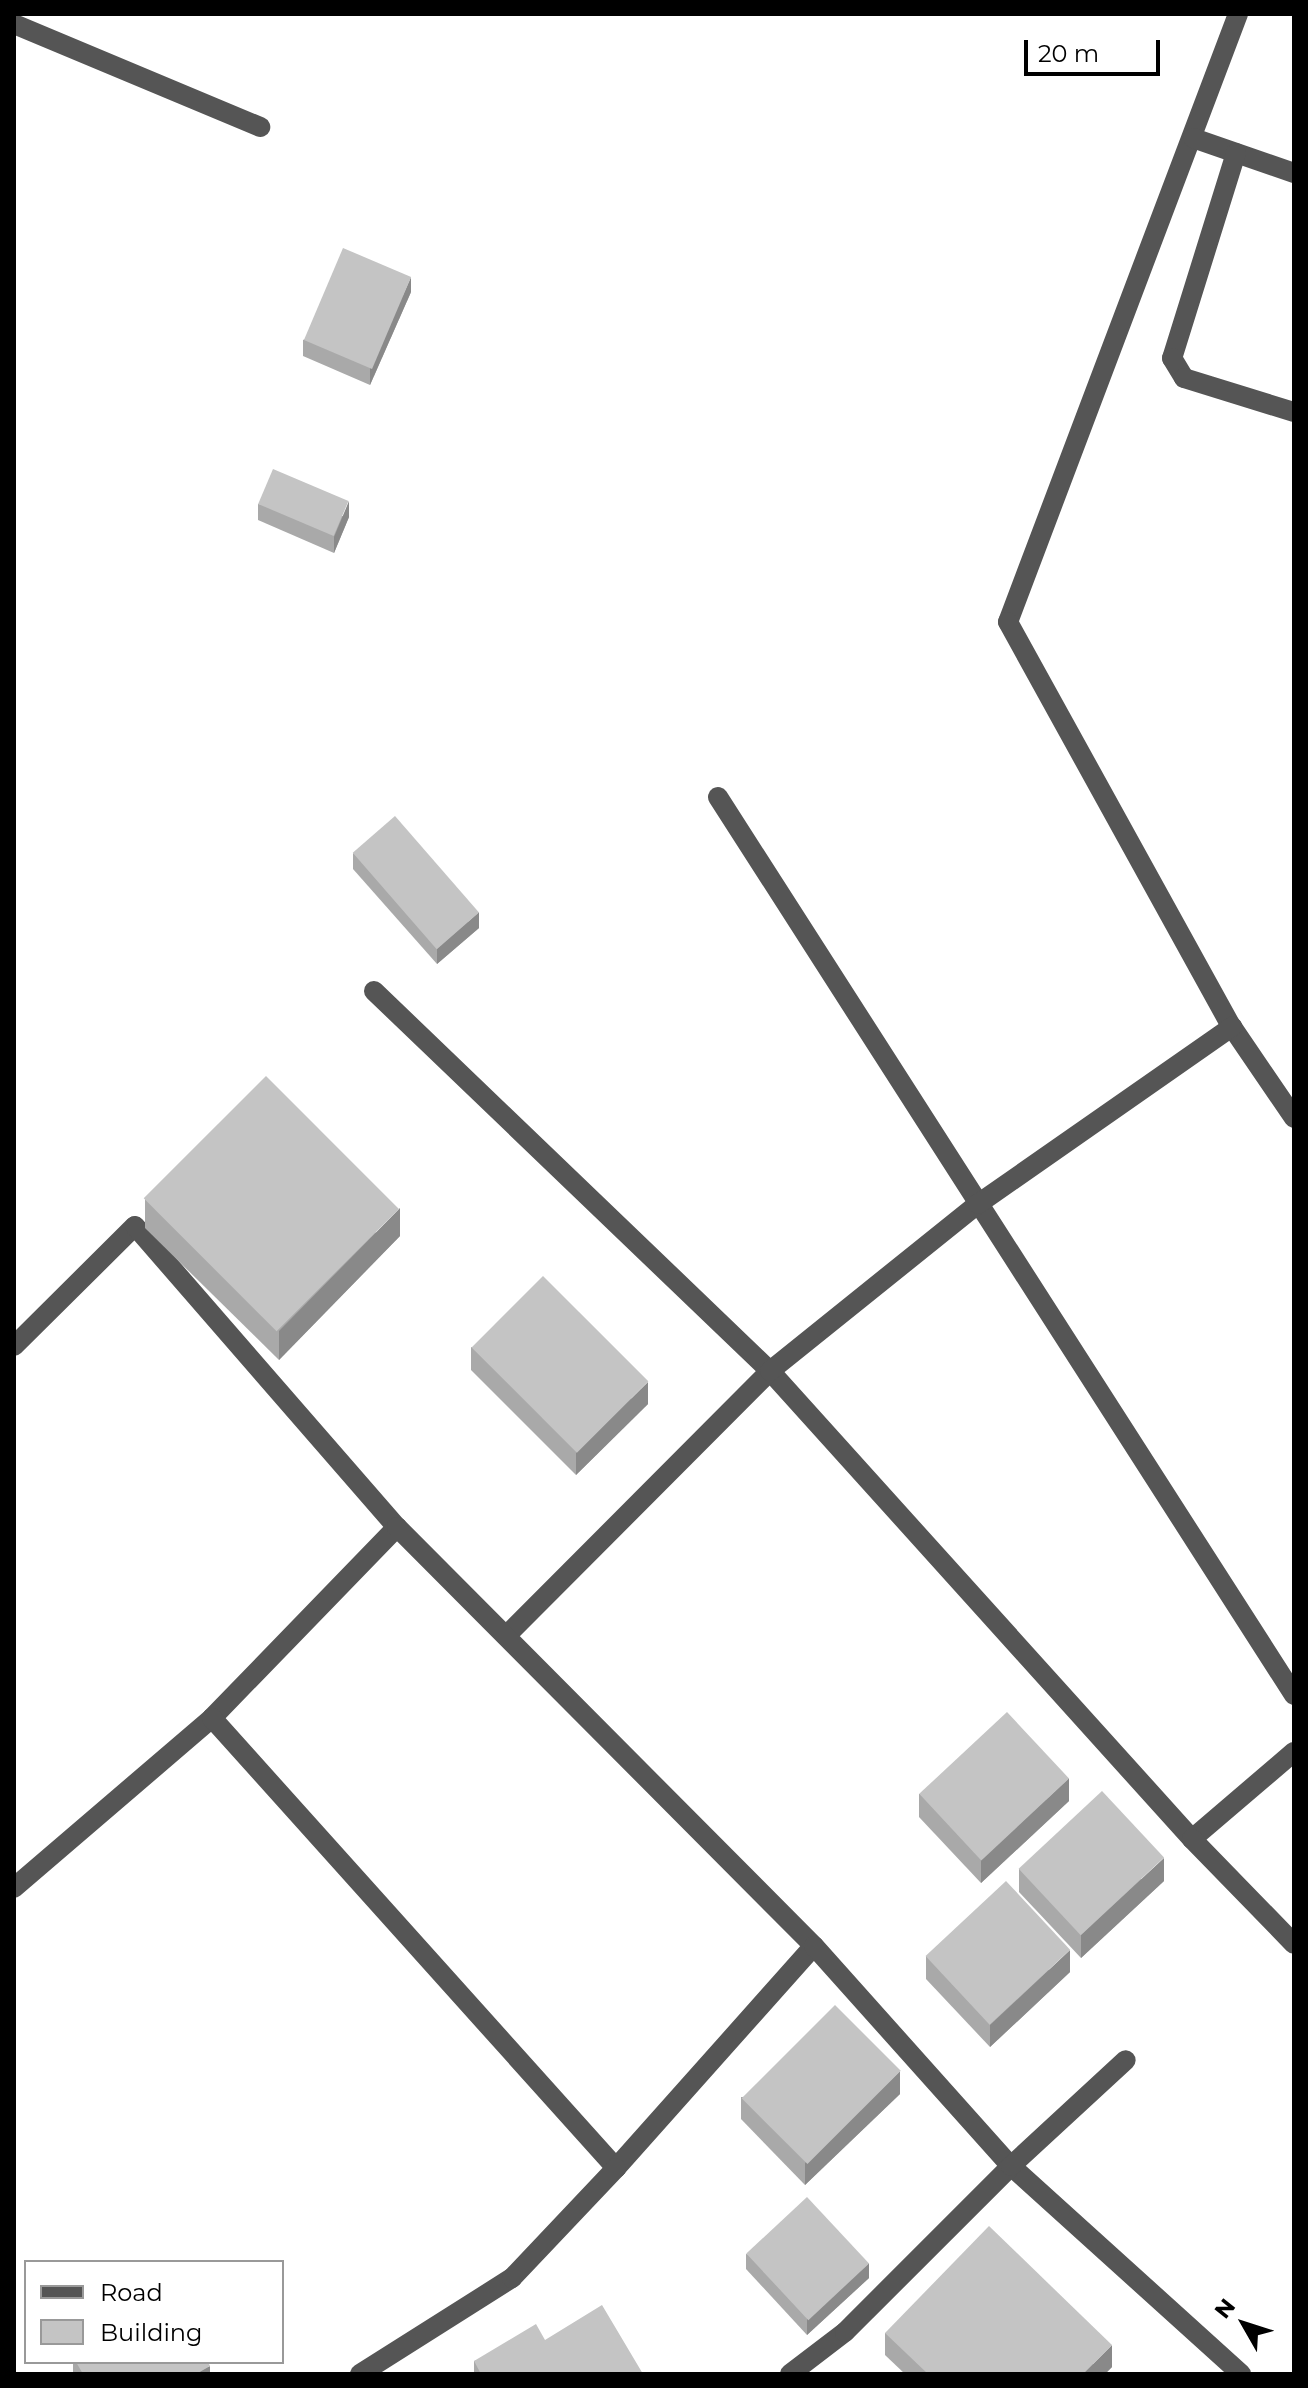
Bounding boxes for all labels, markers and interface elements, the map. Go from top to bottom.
scale bar [1028,24,1164,74]
text: 20 m [1038,39,1099,68]
legend [24,2260,284,2364]
text: Road [100,2278,163,2307]
north arrow [1204,2284,1284,2364]
text: N [1209,2293,1241,2324]
text: Building [100,2318,203,2347]

